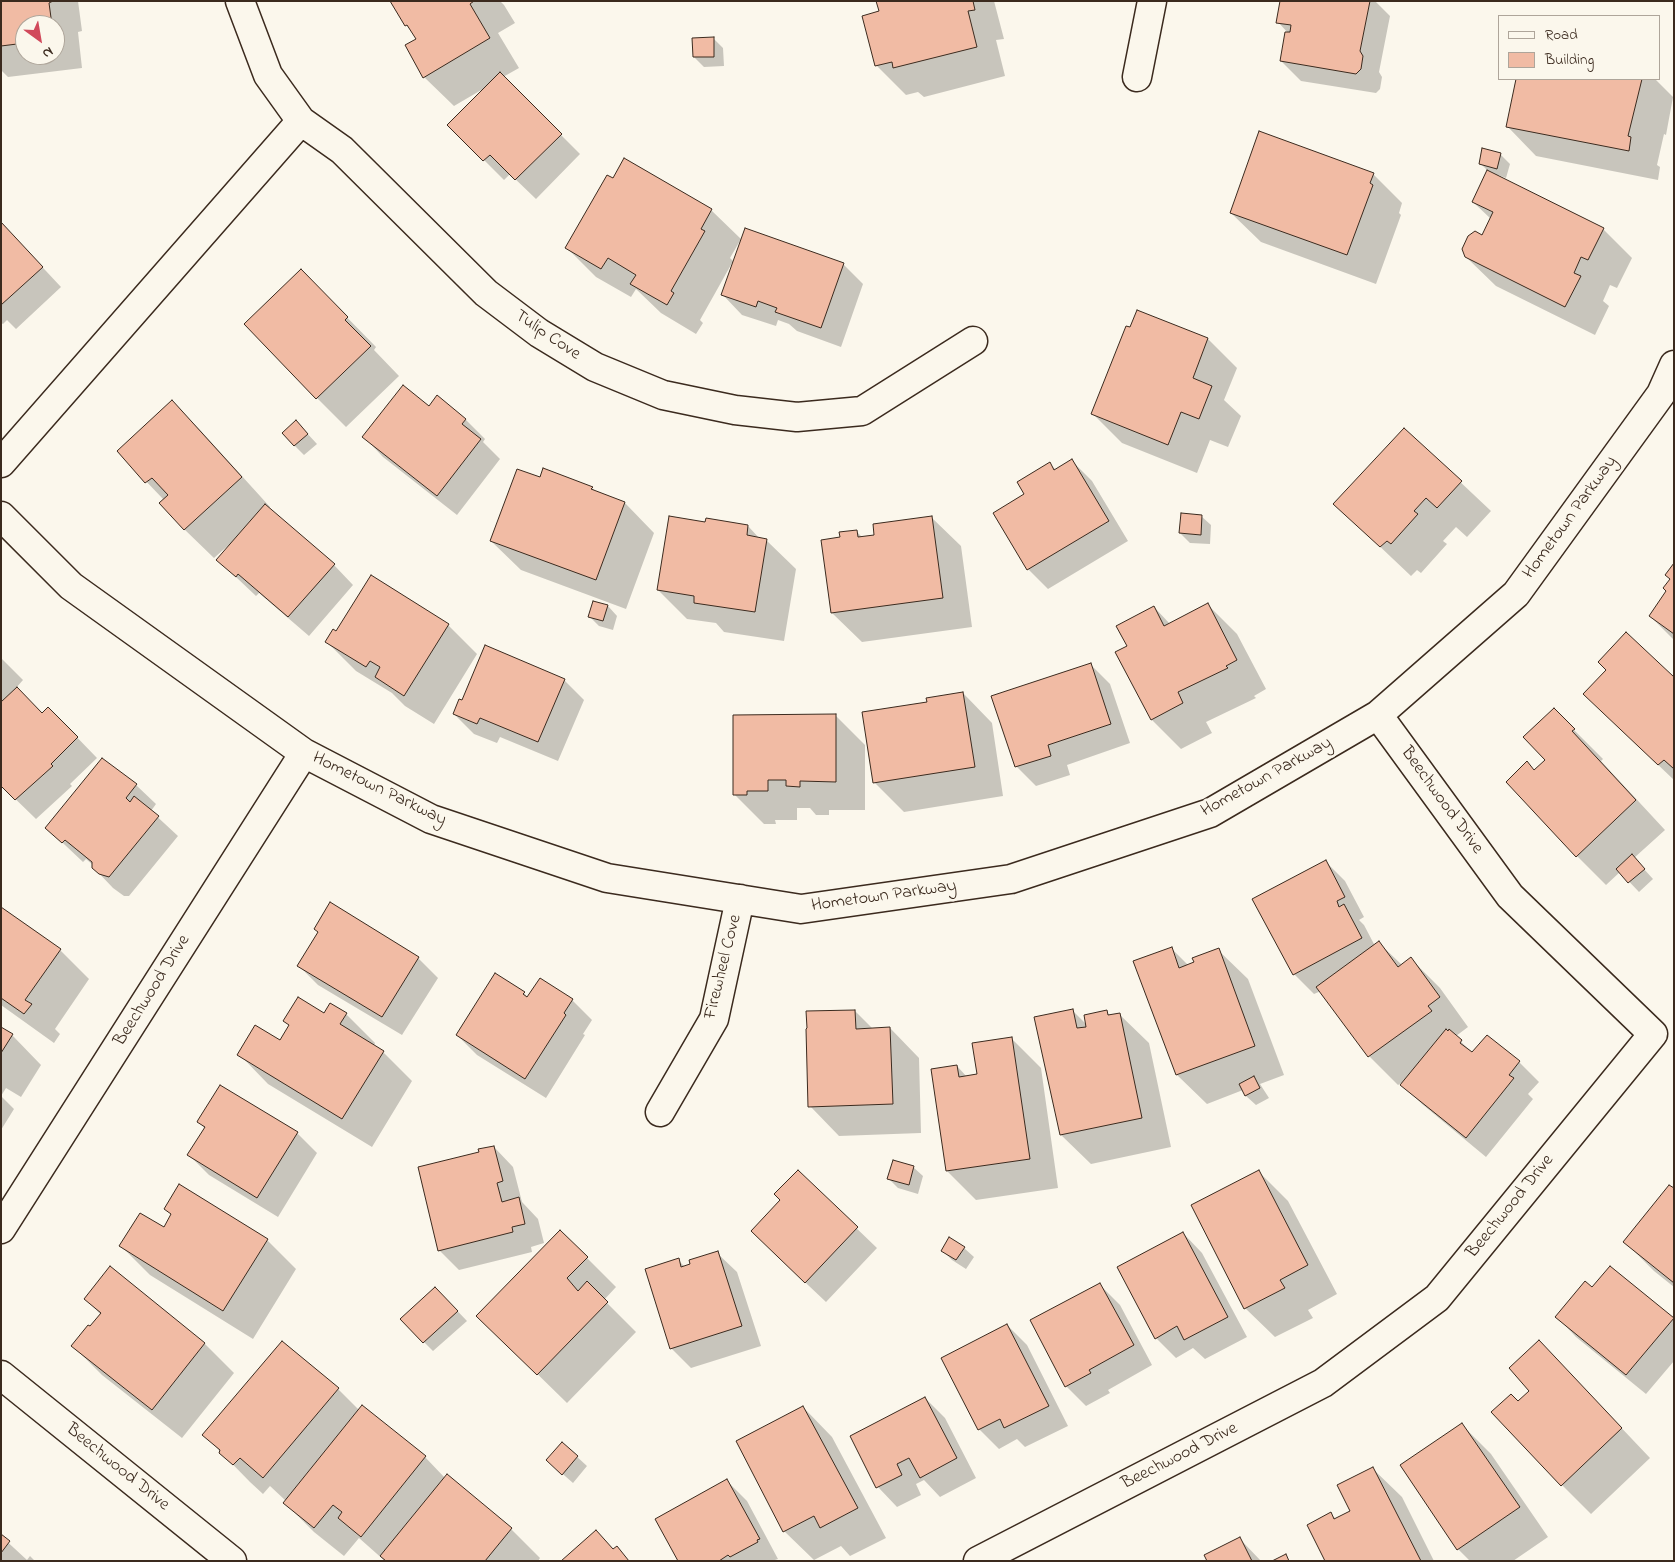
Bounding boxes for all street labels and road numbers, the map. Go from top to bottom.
street label: Tulip Cove [510,306,584,366]
street label: Hometown Parkway [1519,452,1623,584]
street label: Hometown Parkway [1198,733,1336,823]
street label: Beechwood Drive [1395,743,1487,859]
street label: Hometown Parkway [308,748,450,832]
street label: Hometown Parkway [810,876,958,918]
street label: Firewheel Cove [701,912,747,1022]
street label: Beechwood Drive [110,931,196,1051]
street label: Beechwood Drive [1463,1151,1559,1263]
street label: Beechwood Drive [1118,1418,1242,1496]
street label: Beechwood Drive [61,1420,173,1516]

